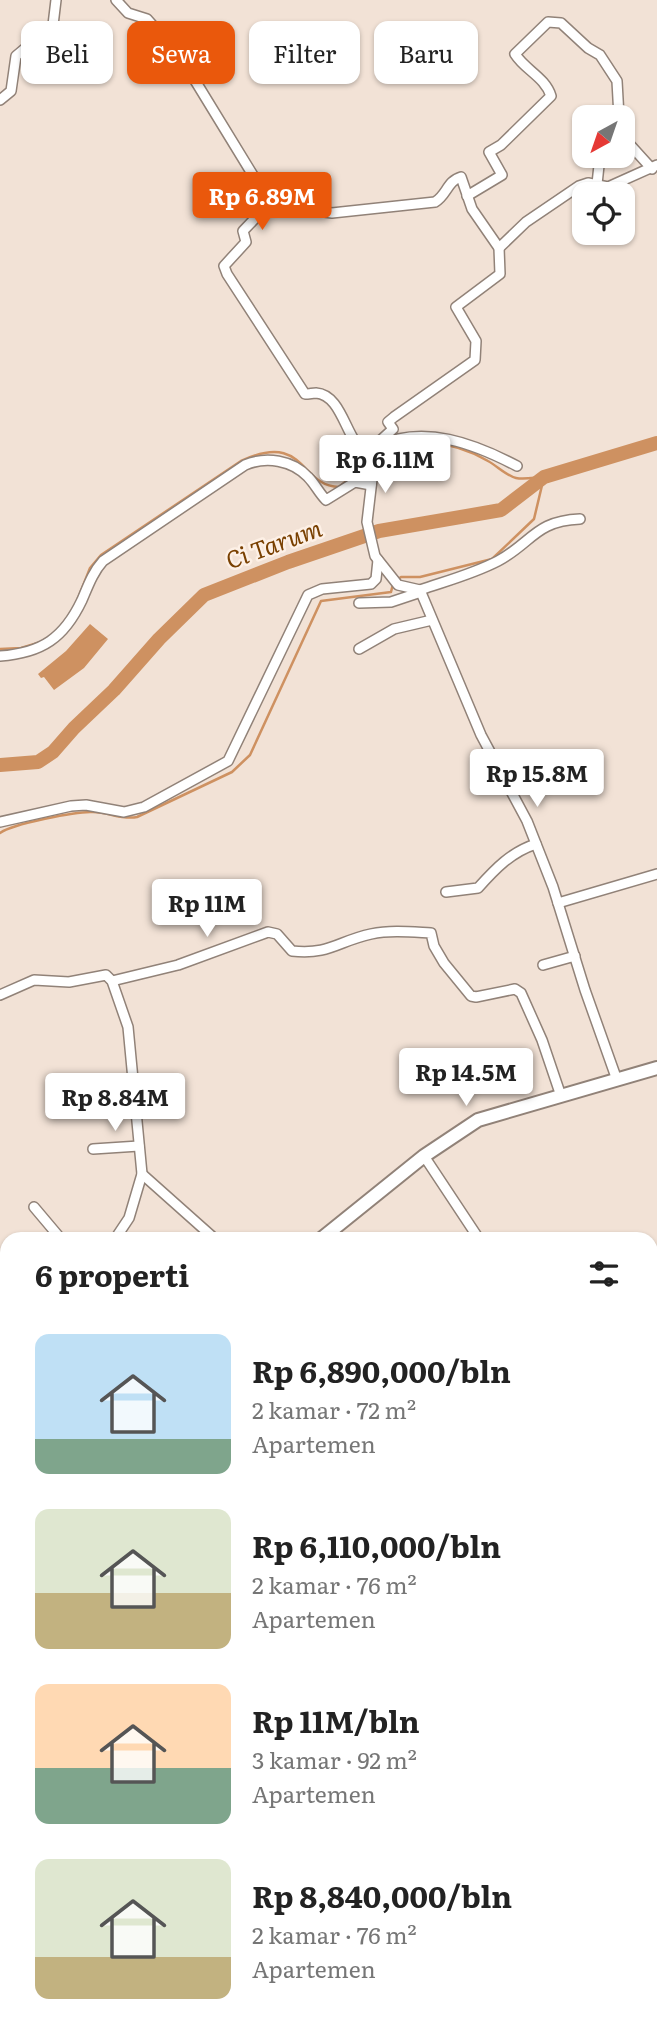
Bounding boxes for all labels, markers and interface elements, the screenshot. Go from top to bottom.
chip: Beli [21,21,113,84]
chip: Sewa [127,21,235,84]
chip: Filter [249,21,360,84]
chip: Baru [374,21,478,84]
north arrow [572,105,635,168]
map controls [572,105,635,245]
pin: Rp 6.89M [190,173,334,232]
text: Rp 6.89M [209,178,315,212]
button: locate [572,182,635,245]
pin: Rp 6.11M [313,435,457,495]
text: Rp 6.11M [335,441,435,475]
water label: Ci Tarum [220,509,326,576]
pin: Rp 15.8M [465,750,609,809]
text: Rp 15.8M [486,755,588,789]
pin: Rp 11M [150,880,264,939]
text: Rp 11M [168,885,246,919]
pin: Rp 14.5M [394,1048,538,1108]
text: Rp 14.5M [415,1054,517,1088]
pin: Rp 8.84M [43,1074,187,1133]
text: Rp 8.84M [61,1079,169,1113]
text: 6 properti [35,1252,189,1296]
icon: filters [585,1255,623,1293]
text: Rp 6,890,000/bln [252,1348,511,1392]
icon: home [91,1362,175,1446]
text: 2 kamar · 72 m² [252,1392,416,1426]
text: Apartemen [252,1426,376,1460]
text: Rp 6,110,000/bln [252,1523,501,1567]
icon: home [91,1537,175,1621]
text: 2 kamar · 76 m² [252,1567,417,1601]
text: Apartemen [252,1601,376,1635]
text: Rp 11M/bln [252,1698,420,1742]
icon: home [91,1712,175,1796]
text: 3 kamar · 92 m² [252,1742,417,1776]
text: Apartemen [252,1776,376,1810]
text: Rp 8,840,000/bln [252,1873,512,1917]
icon: home [91,1887,175,1971]
text: 2 kamar · 76 m² [252,1917,417,1951]
text: Apartemen [252,1951,376,1985]

